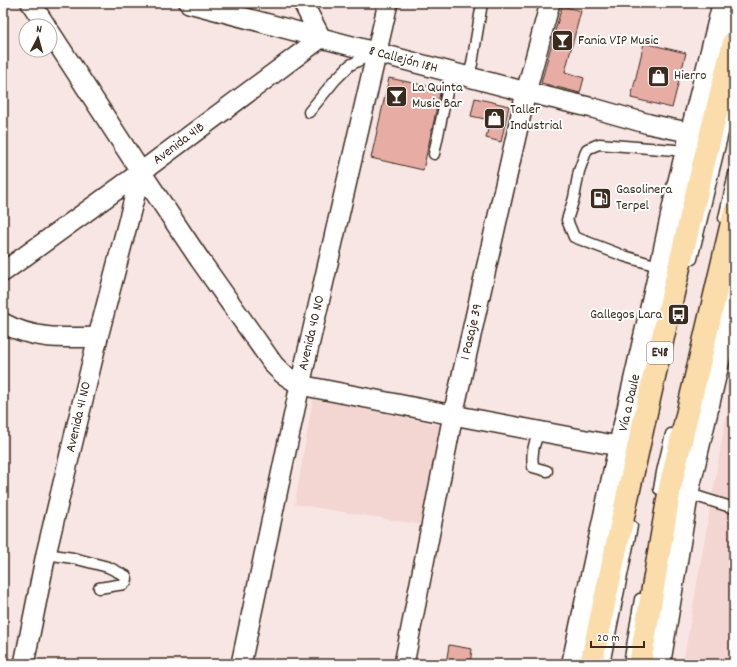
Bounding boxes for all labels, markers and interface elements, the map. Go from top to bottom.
north arrow [18,18,58,58]
text: N [35,22,43,38]
bar icon: Fania VIP Music [550,28,576,54]
place label: Fania VIP Music [578,31,659,51]
street label: 8 Callejón 18H [366,41,440,79]
shop icon: Hierro [645,63,671,89]
place label: Hierro [674,66,707,86]
place label: La Quinta Music Bar [412,78,463,114]
bar icon: La Quinta Music Bar [384,83,410,109]
place label: Taller Industrial [510,100,563,136]
shop icon: Taller Industrial [481,105,507,131]
street label: Avenida 41B [149,118,209,170]
place label: Gasolinera Terpel [616,180,672,216]
fuel station icon: Gasolinera Terpel [588,185,614,211]
street label: Avenida 40 NO [294,293,330,373]
street label: 1 Pasaje 39 [456,302,488,362]
bus stop icon: Gallegos Lara [665,302,691,328]
place label: Gallegos Lara [590,305,662,325]
road number: E48 [647,342,673,364]
street label: Vía a Daule [614,372,646,434]
street label: Avenida 41 NO [61,380,97,454]
scale bar [591,623,644,649]
text: 20 m [597,630,620,647]

